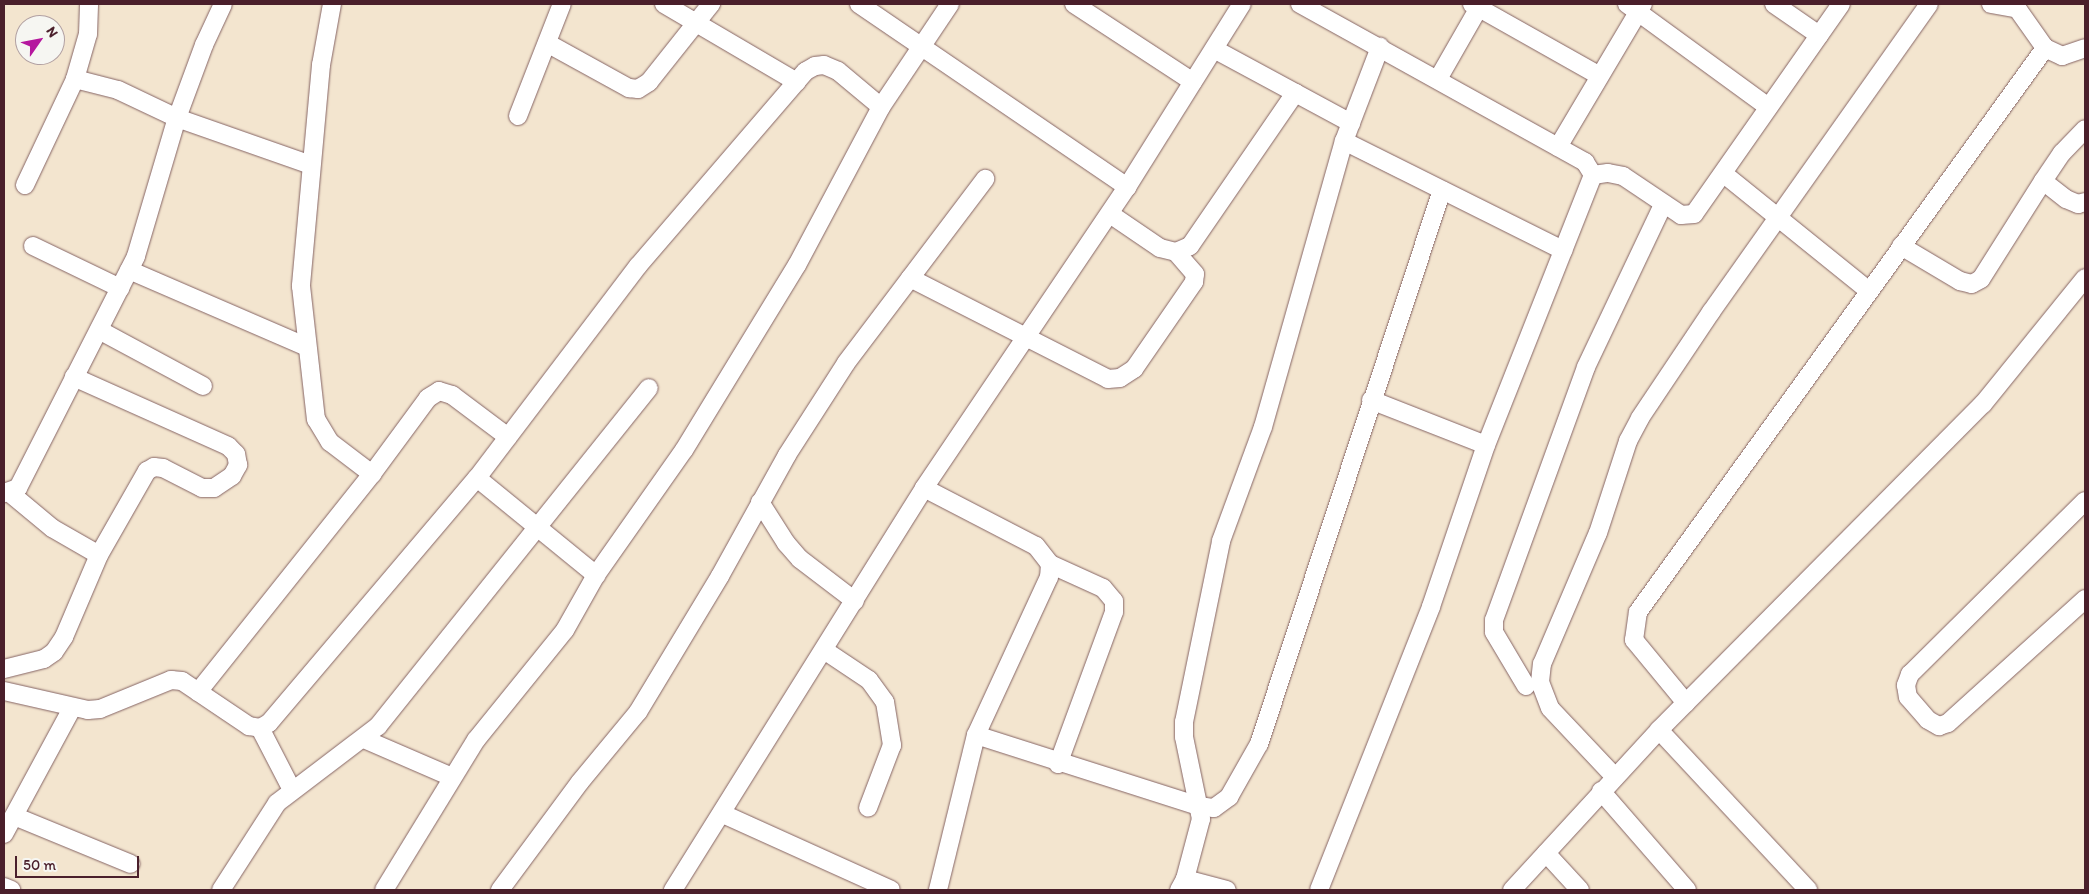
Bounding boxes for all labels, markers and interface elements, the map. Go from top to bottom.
north arrow [15,15,65,65]
text: N [42,24,62,41]
scale bar [18,846,141,878]
text: 50 m [23,856,56,874]

